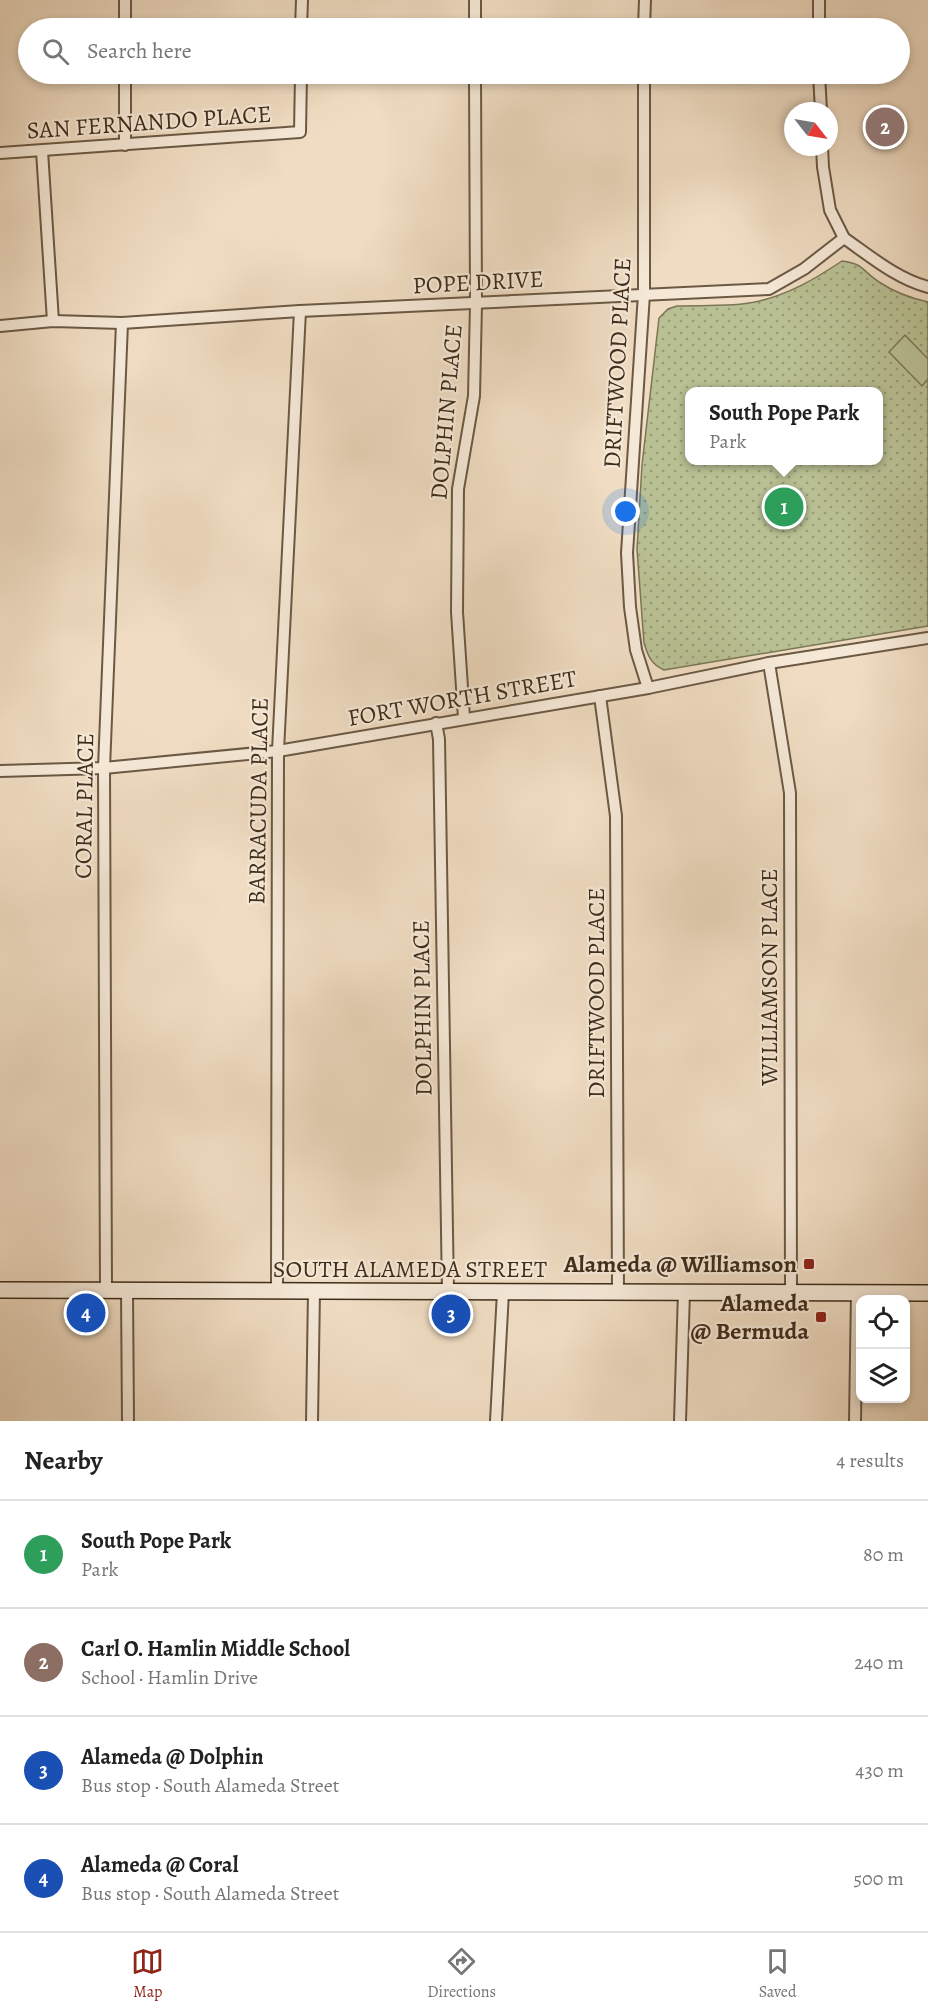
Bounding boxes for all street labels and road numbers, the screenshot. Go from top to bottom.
street label: SAN FERNANDO PLACE [25,97,273,147]
street label: DRIFTWOOD PLACE [595,257,639,469]
street label: POPE DRIVE [412,263,544,301]
street label: DOLPHIN PLACE [422,323,470,501]
street label: FORT WORTH STREET [345,662,579,734]
street label: BARRACUDA PLACE [240,697,276,905]
street label: CORAL PLACE [67,733,101,879]
street label: WILLIAMSON PLACE [753,868,785,1087]
street label: DRIFTWOOD PLACE [580,887,612,1099]
street label: DOLPHIN PLACE [404,920,440,1096]
street label: SOUTH ALAMEDA STREET [273,1253,547,1285]

